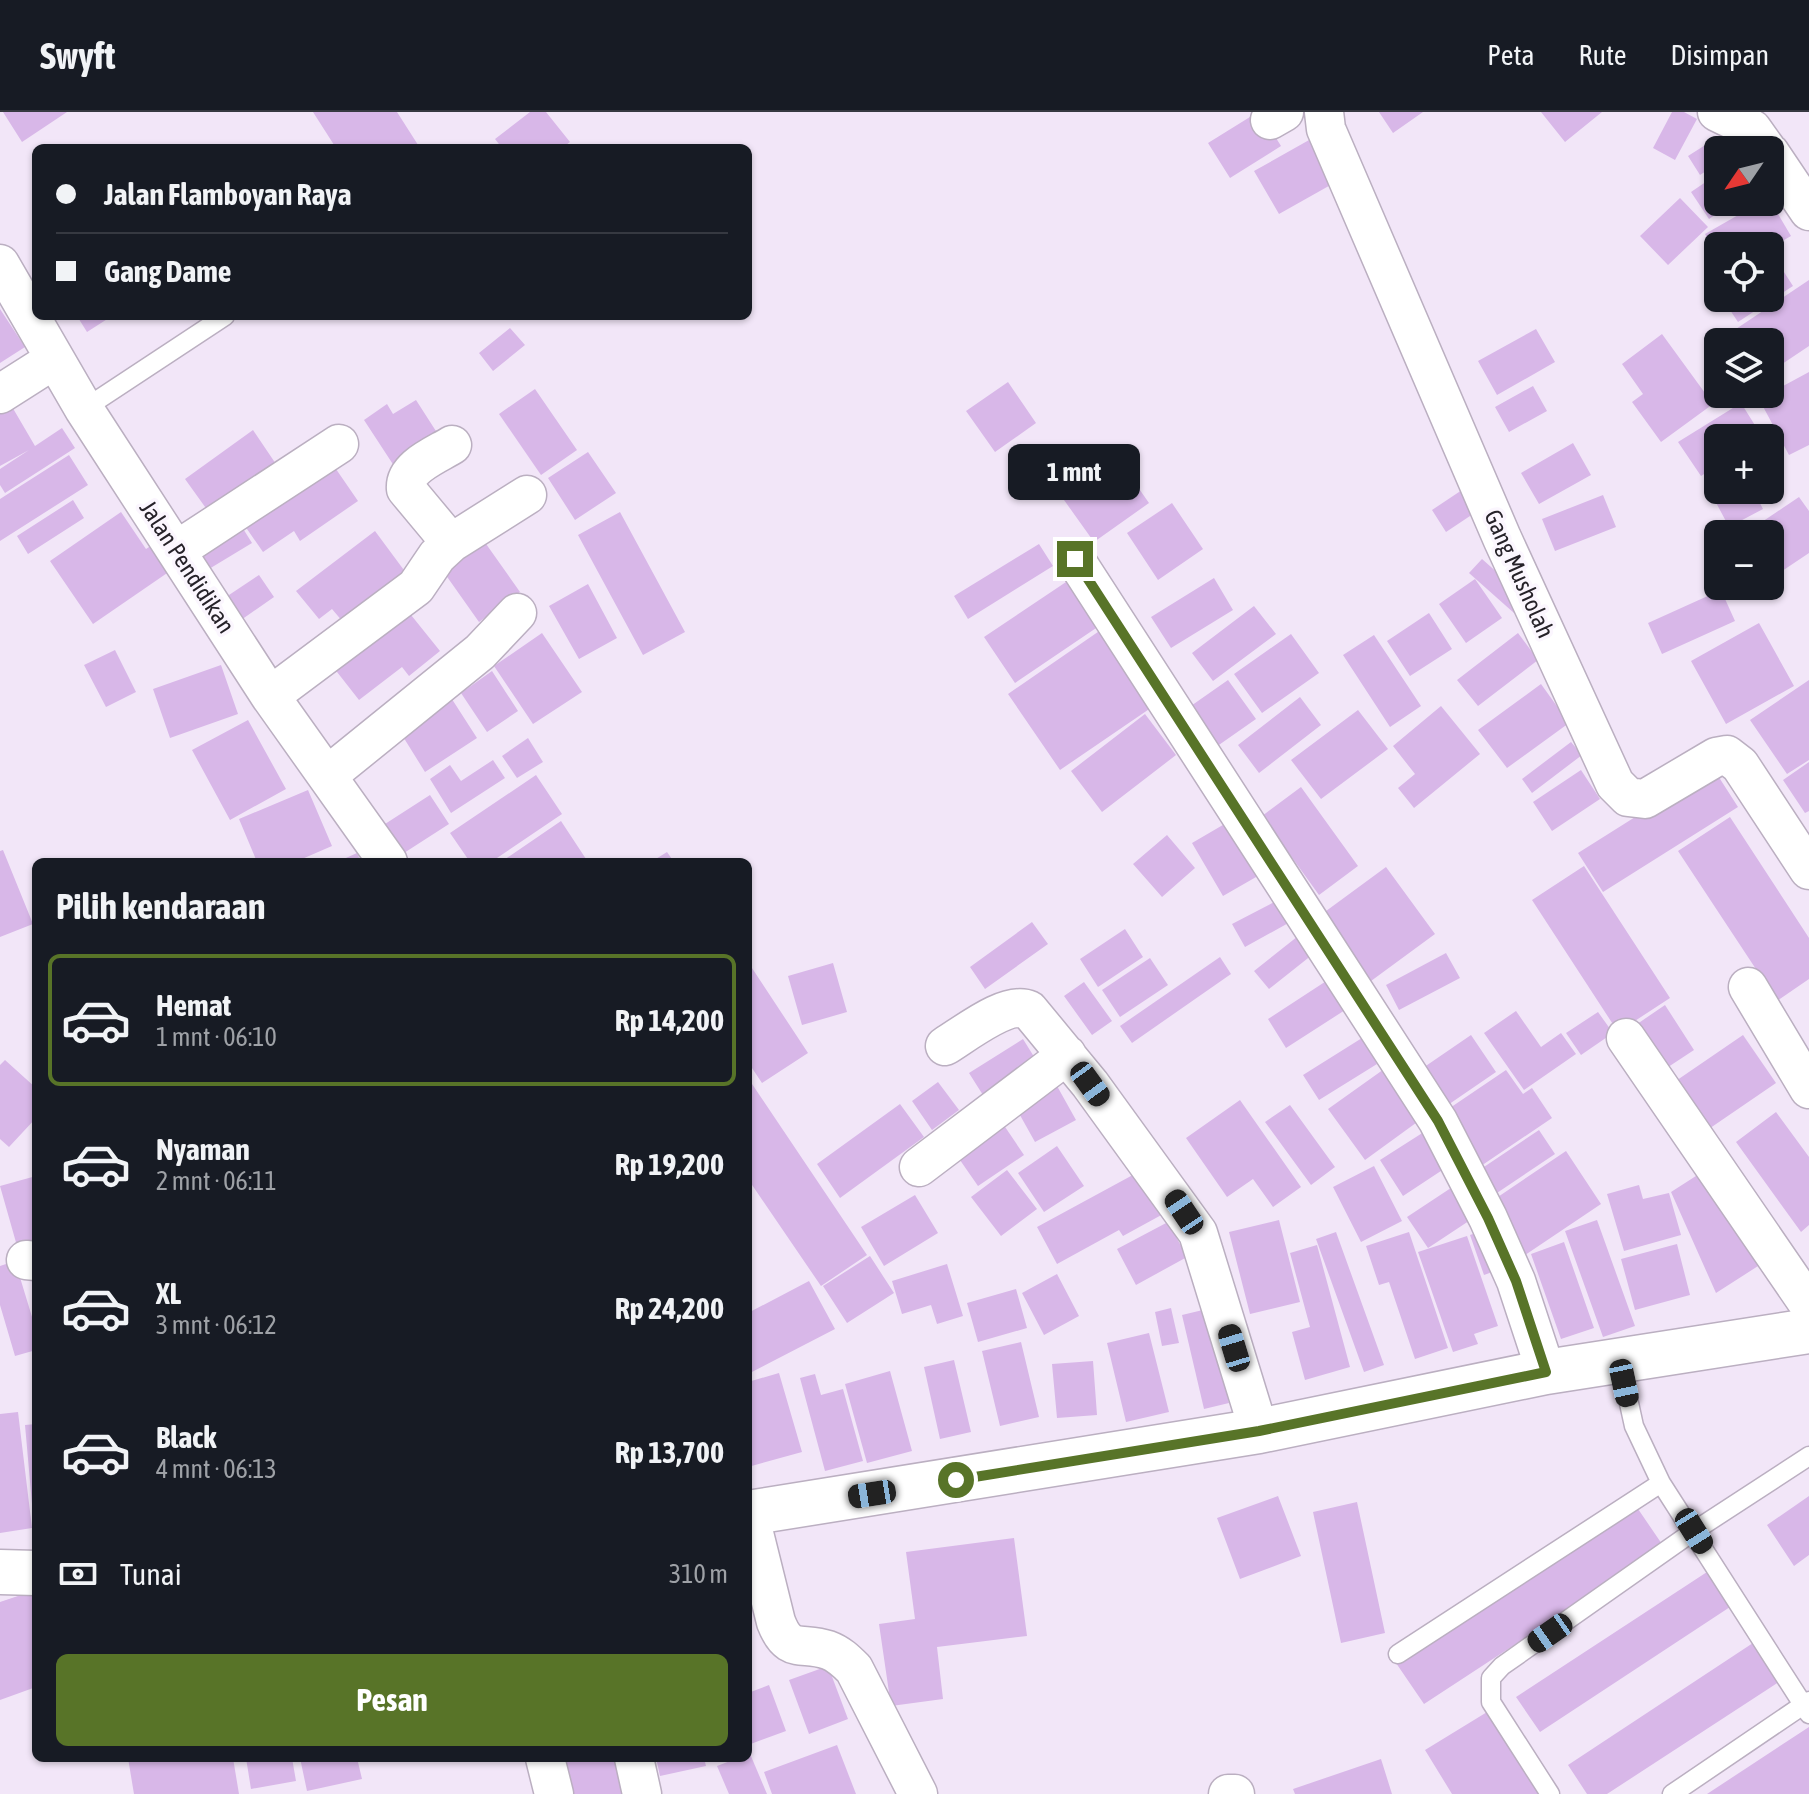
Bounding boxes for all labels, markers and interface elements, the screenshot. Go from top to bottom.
text: Swyft [40,34,115,77]
text: Peta [1487,39,1534,71]
text: Rute [1578,39,1627,71]
text: Disimpan [1671,39,1769,71]
north arrow [1704,136,1784,216]
map controls [1704,136,1784,600]
text: Jalan Flamboyan Raya [104,177,351,211]
button: locate [1704,232,1784,312]
text: Gang Dame [104,254,231,288]
button: layers [1704,328,1784,408]
button: + [1704,424,1784,504]
callout: 1 mnt [1009,443,1141,499]
text: 1 mnt [1047,457,1101,487]
street label: Jalan Pendidikan [135,495,240,638]
street label: Gang Musholah [1479,506,1560,642]
button: − [1704,520,1784,600]
route end [1057,541,1093,577]
text: Pilih kendaraan [56,885,265,927]
icon: car [60,984,132,1056]
text: Hemat [156,988,231,1022]
text: Rp 14,200 [615,1003,724,1037]
text: 1 mnt · 06:10 [156,1022,277,1052]
car [1066,1058,1114,1110]
icon: car [60,1128,132,1200]
text: Nyaman [156,1132,250,1166]
text: Rp 19,200 [615,1147,724,1181]
text: 2 mnt · 06:11 [156,1166,277,1196]
car [1161,1185,1207,1239]
icon: car [60,1272,132,1344]
text: XL [156,1276,181,1310]
text: Rp 24,200 [615,1291,724,1325]
text: 3 mnt · 06:12 [156,1310,277,1340]
car [1216,1322,1252,1374]
car [1607,1357,1641,1409]
icon: car [60,1416,132,1488]
text: Black [156,1420,216,1454]
text: Rp 13,700 [615,1435,724,1469]
text: 4 mnt · 06:13 [156,1454,277,1484]
route start [938,1462,974,1498]
car [846,1478,898,1510]
car [1671,1504,1717,1558]
icon: cash [56,1552,100,1596]
text: Tunai [120,1557,182,1591]
text: 310 m [669,1559,728,1589]
car [1523,1609,1577,1657]
button: Pesan [56,1654,728,1746]

